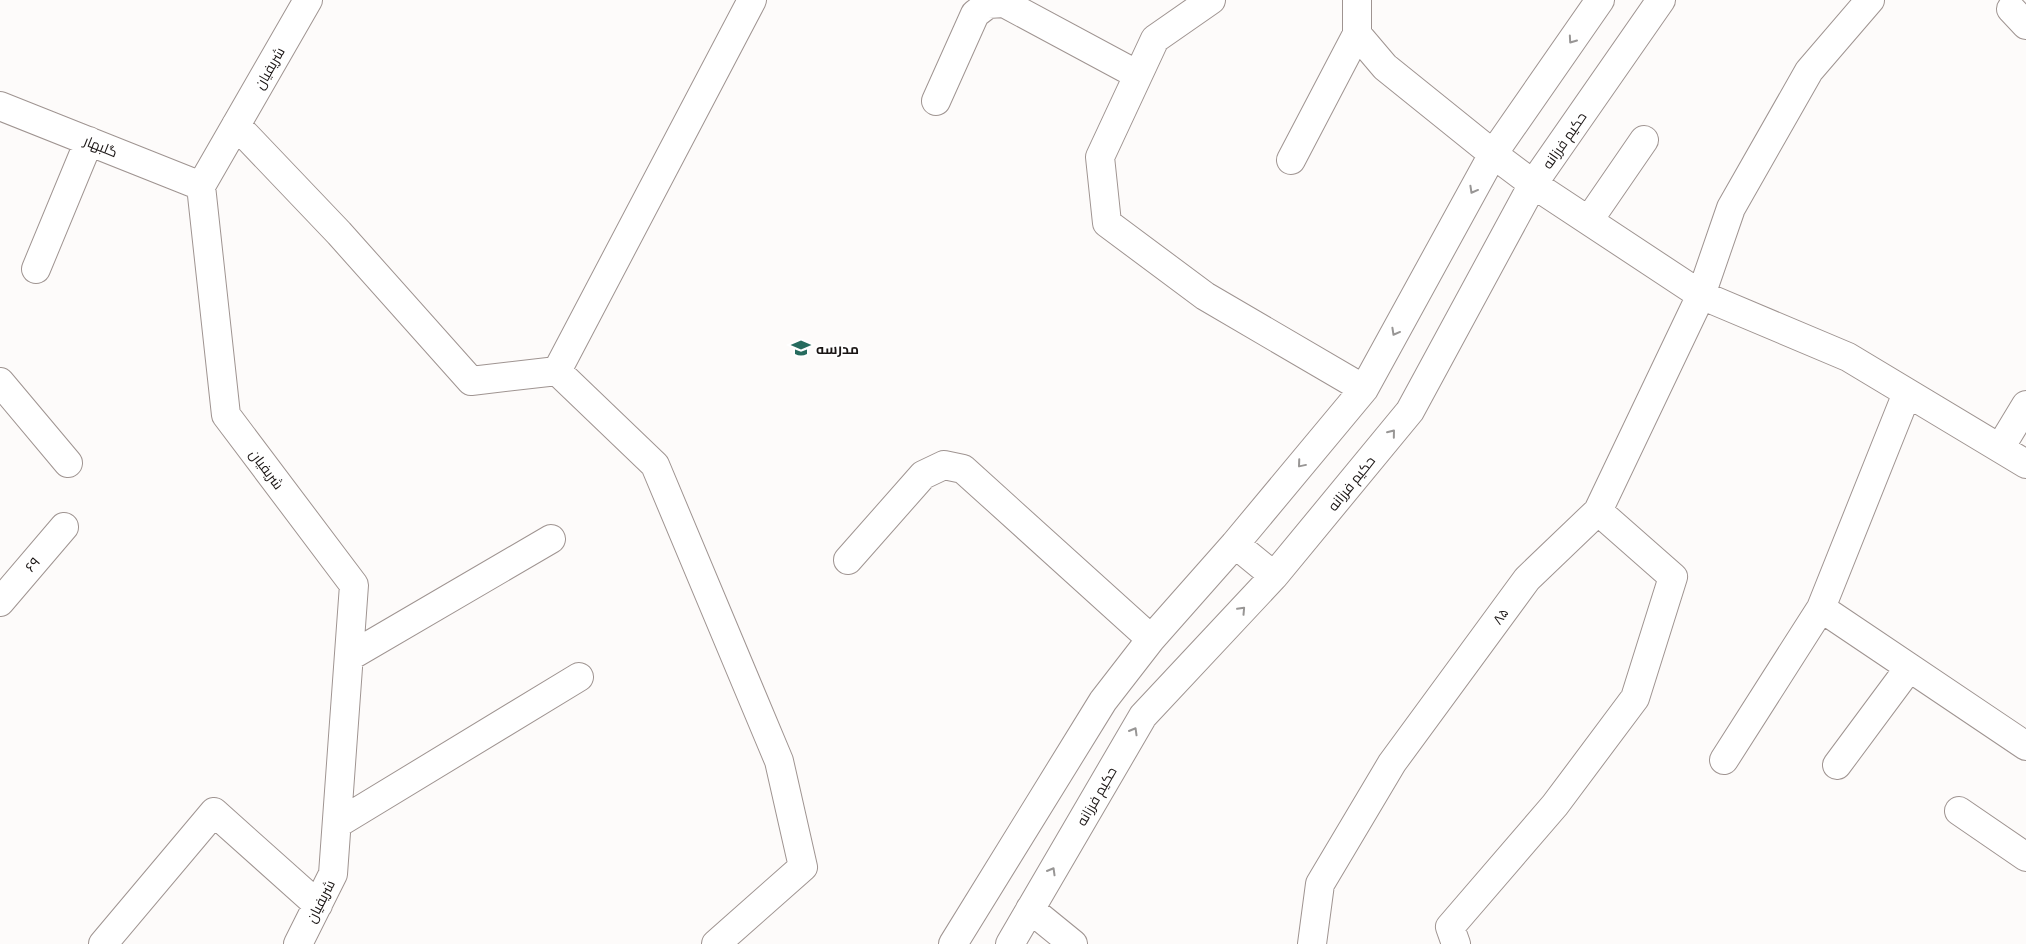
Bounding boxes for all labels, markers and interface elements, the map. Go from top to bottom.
one-way arrow [1569,34,1578,44]
street label: شریفیان [250,44,288,92]
street label: حکیم فرزانه [1538,108,1591,173]
street label: گلبهار [81,131,120,160]
one-way arrow [1469,185,1479,194]
one-way arrow [1391,327,1401,336]
school or university icon: مدرسه [790,337,812,359]
place label: مدرسه [816,340,859,357]
one-way arrow [1386,429,1395,438]
street label: شریفیان [246,446,288,492]
street label: حکیم فرزانه [1324,452,1380,515]
one-way arrow [1298,459,1307,468]
street label: ۶۹ [21,553,43,575]
street label: ۸۵ [1488,604,1512,628]
one-way arrow [1236,607,1245,616]
one-way arrow [1128,728,1138,737]
street label: حکیم فرزانه [1072,763,1121,830]
one-way arrow [1046,868,1056,877]
street label: شریفیان [302,877,338,925]

